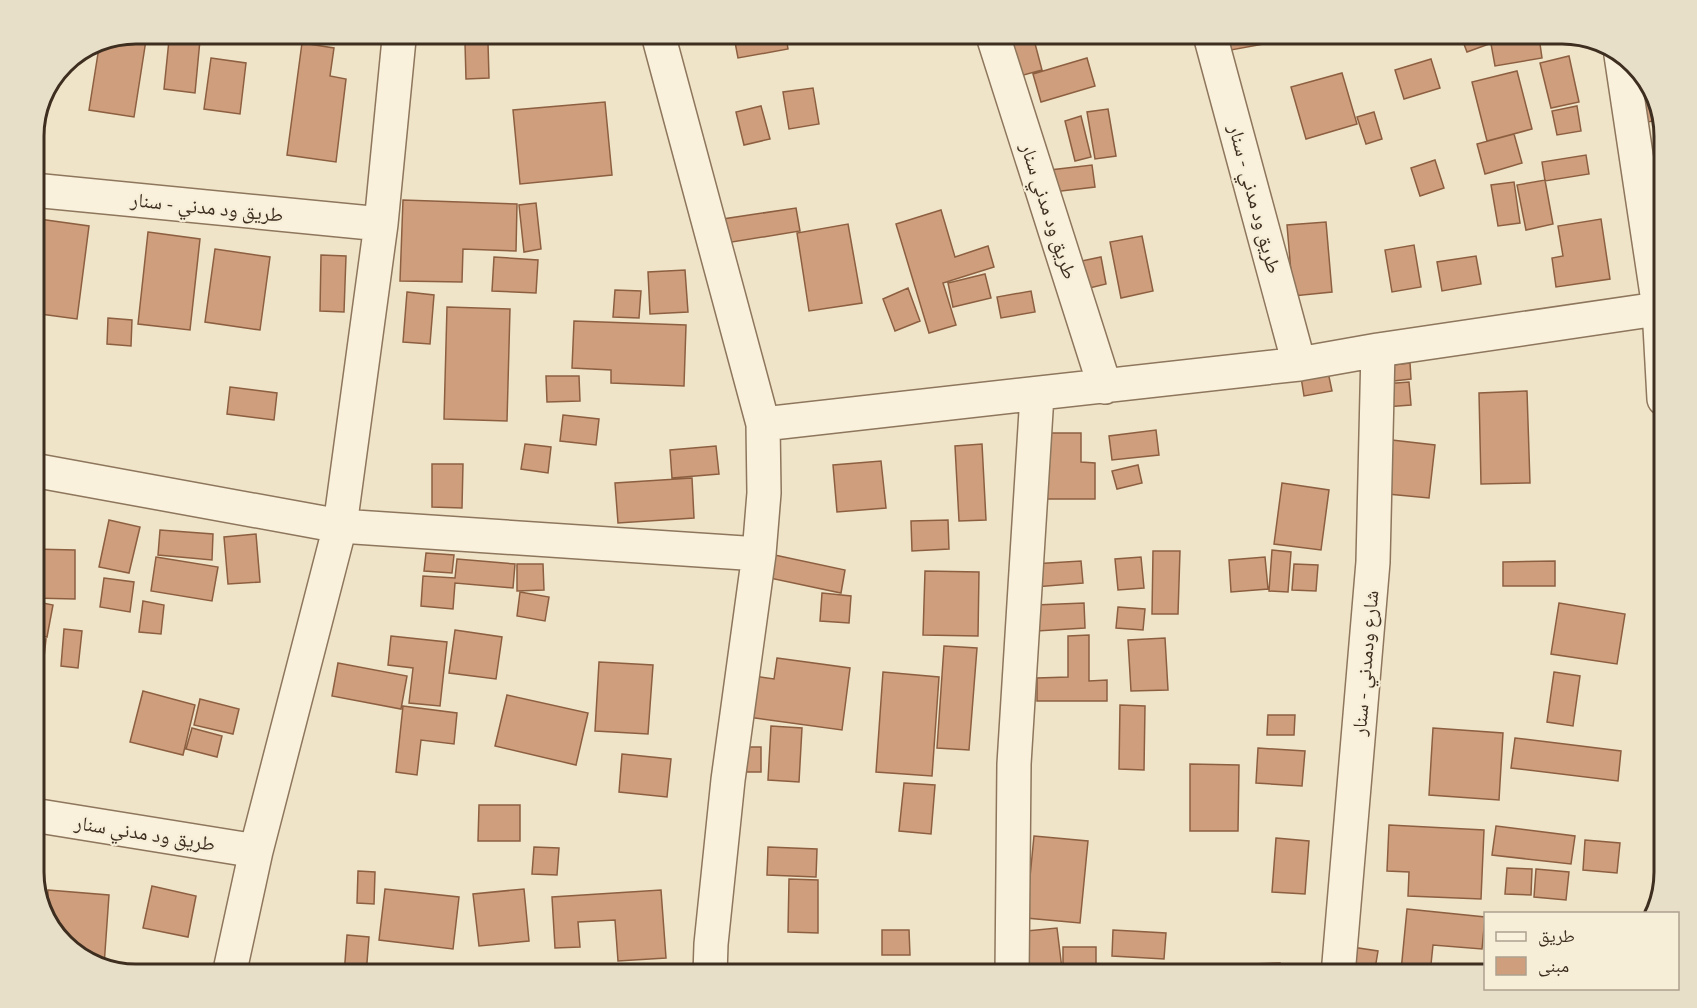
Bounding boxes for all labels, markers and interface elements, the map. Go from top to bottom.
street label: طريق ود مدني - سنار [1219,121,1286,277]
street label: طريق ود مدني سنار [1011,139,1082,283]
street label: طريق ود مدني - سنار [128,187,285,231]
street label: شارع ودمدني - سنار [1347,589,1387,738]
street label: طريق ود مدني سنار [71,810,217,860]
legend [1484,912,1679,990]
text: طريق [1538,925,1575,947]
text: مبنى [1538,955,1569,977]

